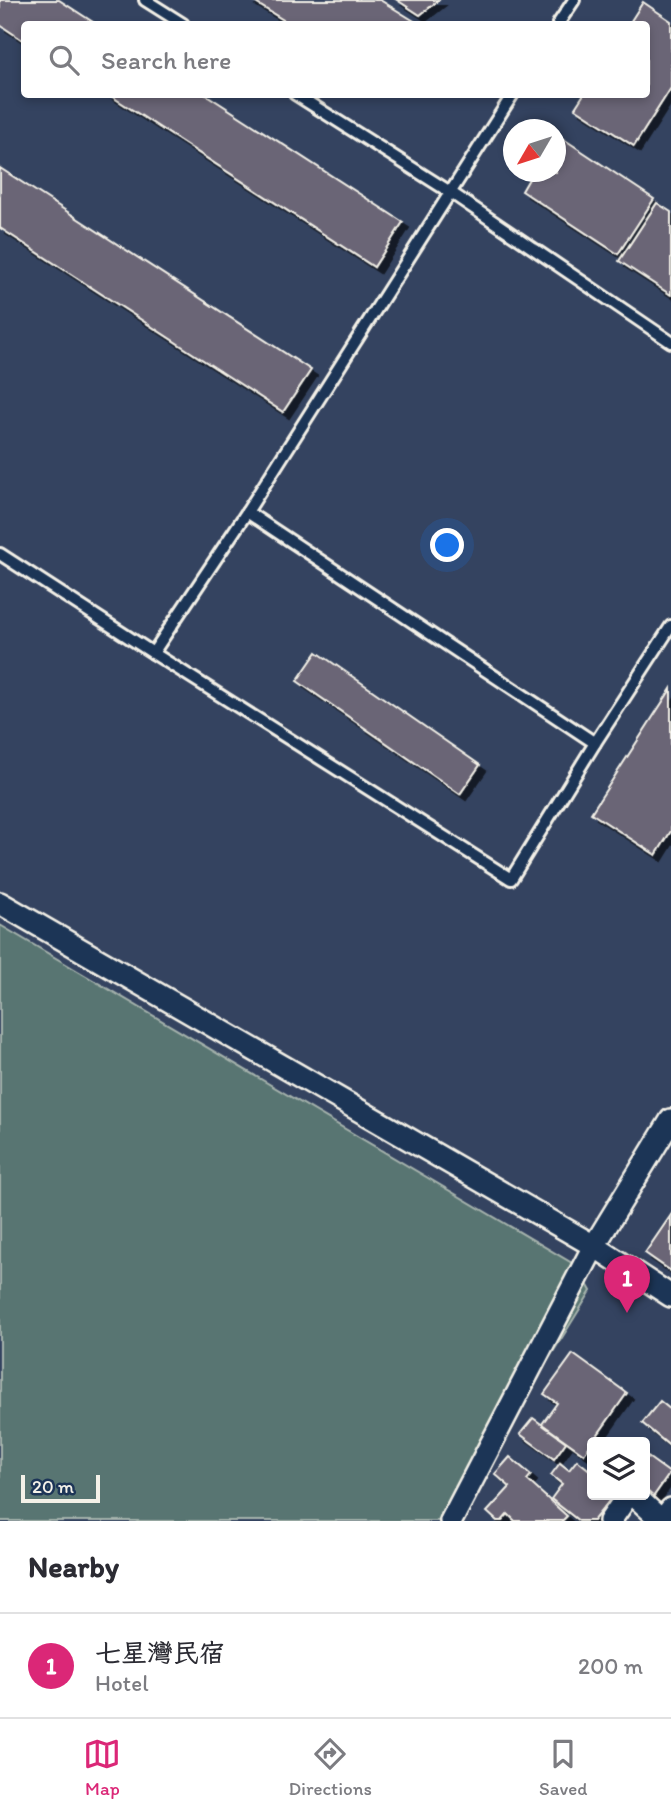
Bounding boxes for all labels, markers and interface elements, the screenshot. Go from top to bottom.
search box [21,21,650,98]
icon: search [45,41,83,79]
text: Search here [101,44,231,76]
north arrow [503,119,566,182]
your location [430,528,464,562]
pin: 1 [604,1255,650,1313]
map controls [587,1437,650,1500]
button: layers [587,1437,650,1500]
scale bar [21,1472,100,1504]
text: 20 m [32,1475,74,1498]
text: Nearby [28,1548,119,1585]
text: 七星灣民宿 [95,1637,225,1669]
text: 1 [46,1652,56,1680]
text: 200 m [578,1652,643,1680]
text: Hotel [95,1669,149,1697]
tab: Map [83,1735,121,1800]
tab: Directions [288,1735,372,1800]
tab: Saved [539,1735,587,1800]

